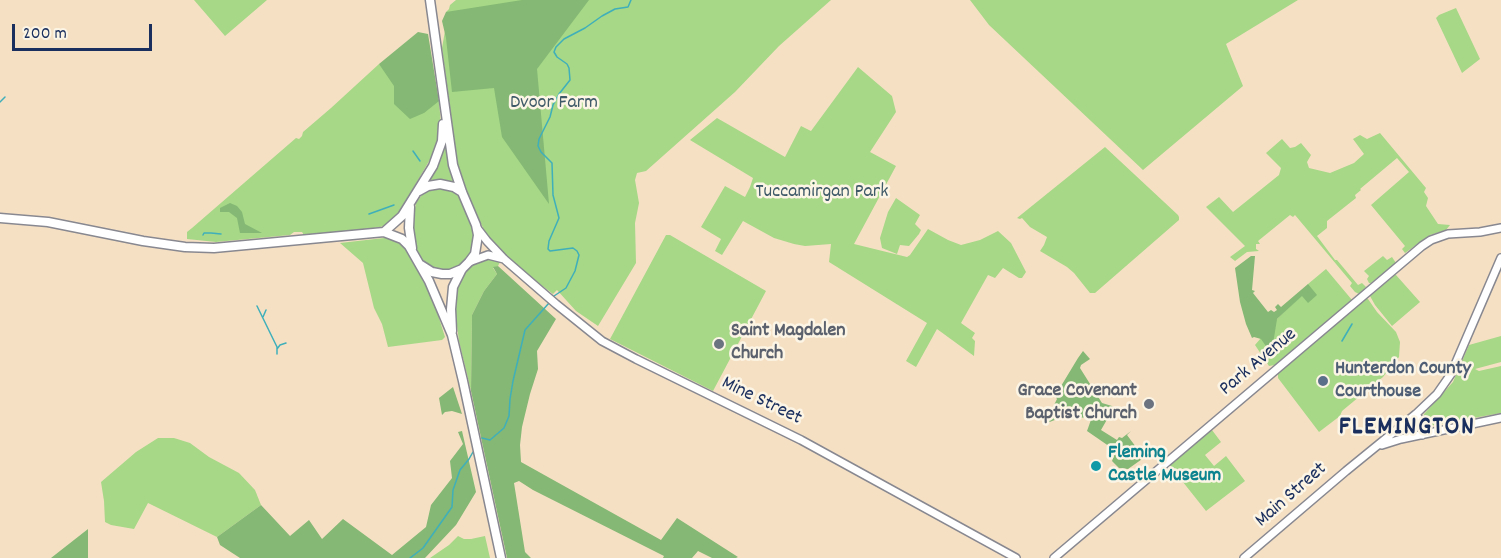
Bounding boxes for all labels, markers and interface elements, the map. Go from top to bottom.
scale bar [15,12,154,50]
text: 200 m [23,22,67,47]
park label: Dvoor Farm [510,92,598,116]
park label: Tuccamirgan Park [756,181,888,205]
place label: Saint Magdalen Church [731,320,845,367]
street label: Park Avenue [1216,324,1302,402]
marker: Saint Magdalen Church [712,337,726,351]
place label: Hunterdon County Courthouse [1335,358,1471,405]
street label: Mine Street [717,372,805,432]
marker: Hunterdon County Courthouse [1316,374,1330,388]
place label: Grace Covenant Baptist Church [1018,380,1137,427]
marker: Grace Covenant Baptist Church [1142,397,1156,411]
district label: FLEMINGTON [1339,413,1475,445]
place label: Fleming Castle Museum [1108,442,1221,489]
street label: Main Street [1251,458,1333,534]
marker: Fleming Castle Museum [1089,459,1103,473]

